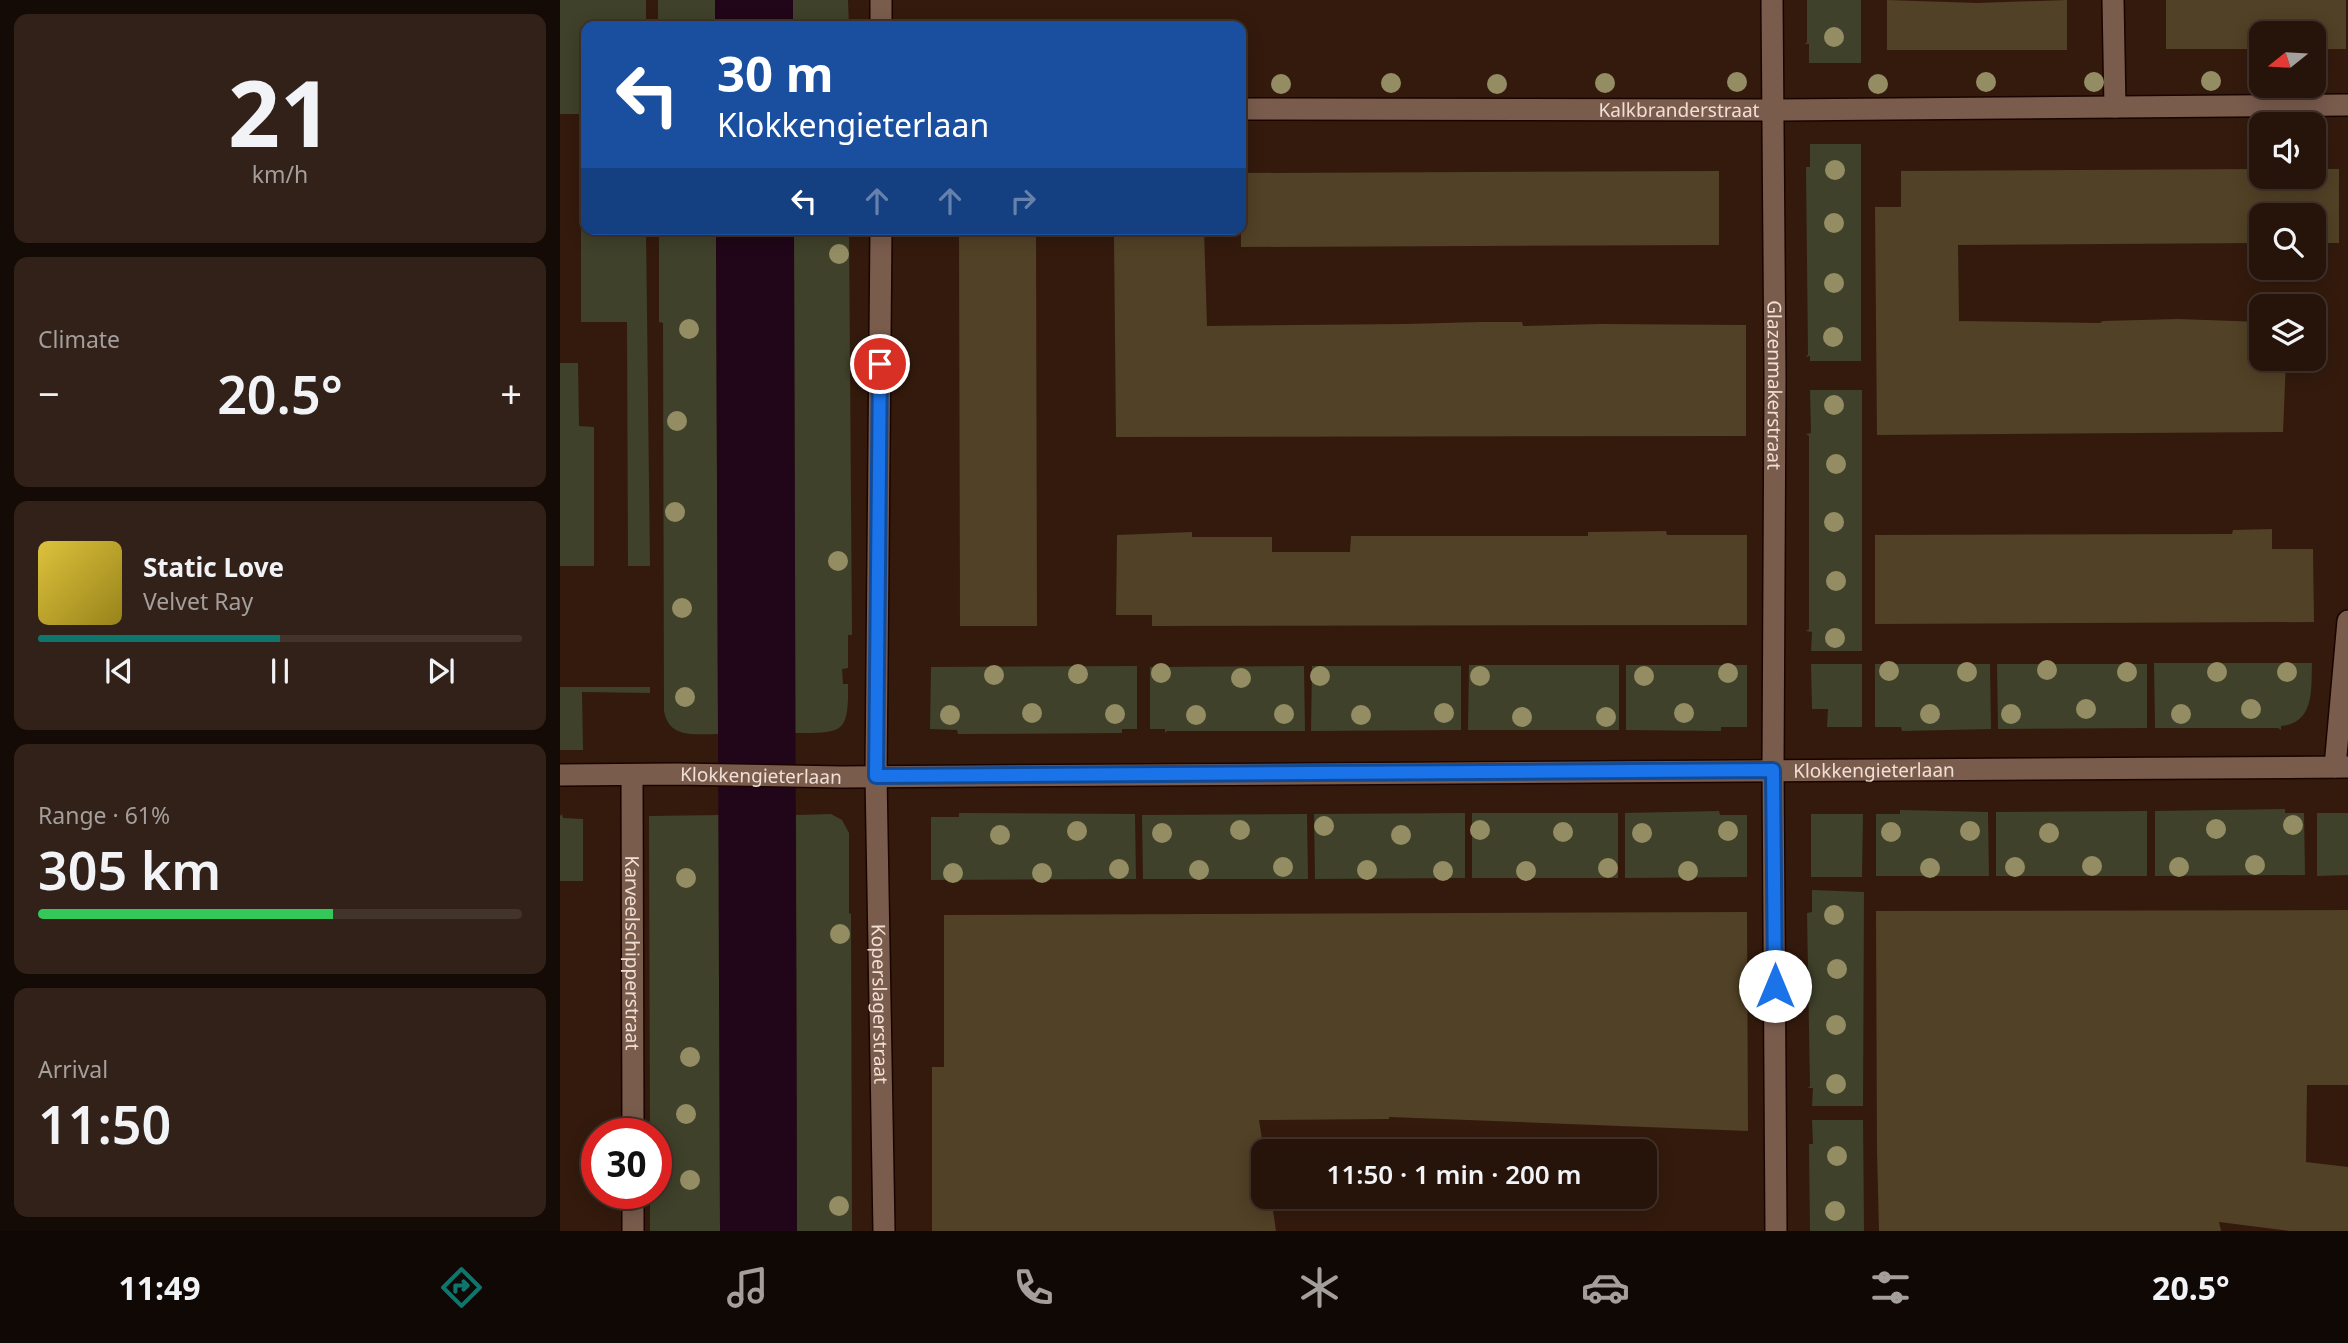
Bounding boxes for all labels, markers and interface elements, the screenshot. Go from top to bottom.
north arrow [2249,21,2326,98]
map controls [2249,21,2326,371]
text: 30 m [717,40,834,106]
icon: left [602,49,693,140]
text: 21 [228,50,332,174]
street label: Kalkbranderstraat [1598,97,1760,123]
text: Klokkengieterlaan [717,103,989,146]
button: sound [2249,112,2326,189]
text: km/h [252,158,308,190]
icon: left [785,182,823,220]
icon: ahead [858,182,896,220]
icon: ahead [931,182,969,220]
icon: right [1004,182,1042,220]
button: search [2249,203,2326,280]
button: layers [2249,294,2326,371]
street label: Glazenmakerstraat [1761,300,1788,470]
text: Climate [38,323,120,355]
pin [850,334,910,394]
icon: arrive [861,345,899,383]
text: 20.5° [217,358,343,429]
text: − [38,367,60,419]
text: + [500,367,522,419]
text: Static Love [143,549,284,585]
text: Velvet Ray [143,585,253,617]
icon: previous [100,652,138,690]
icon: pause [261,652,299,690]
icon: next [422,652,460,690]
street label: Klokkengieterlaan [1793,757,1955,784]
street label: Klokkengieterlaan [680,761,842,790]
text: Range · 61% [38,799,170,831]
text: 305 km [38,834,221,905]
street label: Karveelschipperstraat [619,856,646,1051]
street label: Koperslagerstraat [866,924,894,1084]
position arrow [1738,949,1812,1023]
text: Arrival [38,1053,108,1085]
text: 11:50 [38,1088,171,1159]
speed limit sign: 30 [581,1118,672,1209]
text: 11:50 · 1 min · 200 m [1327,1156,1581,1192]
icon: directions [437,1263,486,1312]
icon: music [723,1263,772,1312]
icon: phone [1009,1263,1058,1312]
icon: climate [1295,1263,1344,1312]
icon: car [1581,1263,1630,1312]
icon: filters [1866,1263,1915,1312]
text: 11:49 [118,1266,201,1309]
text: 20.5° [2152,1266,2230,1309]

